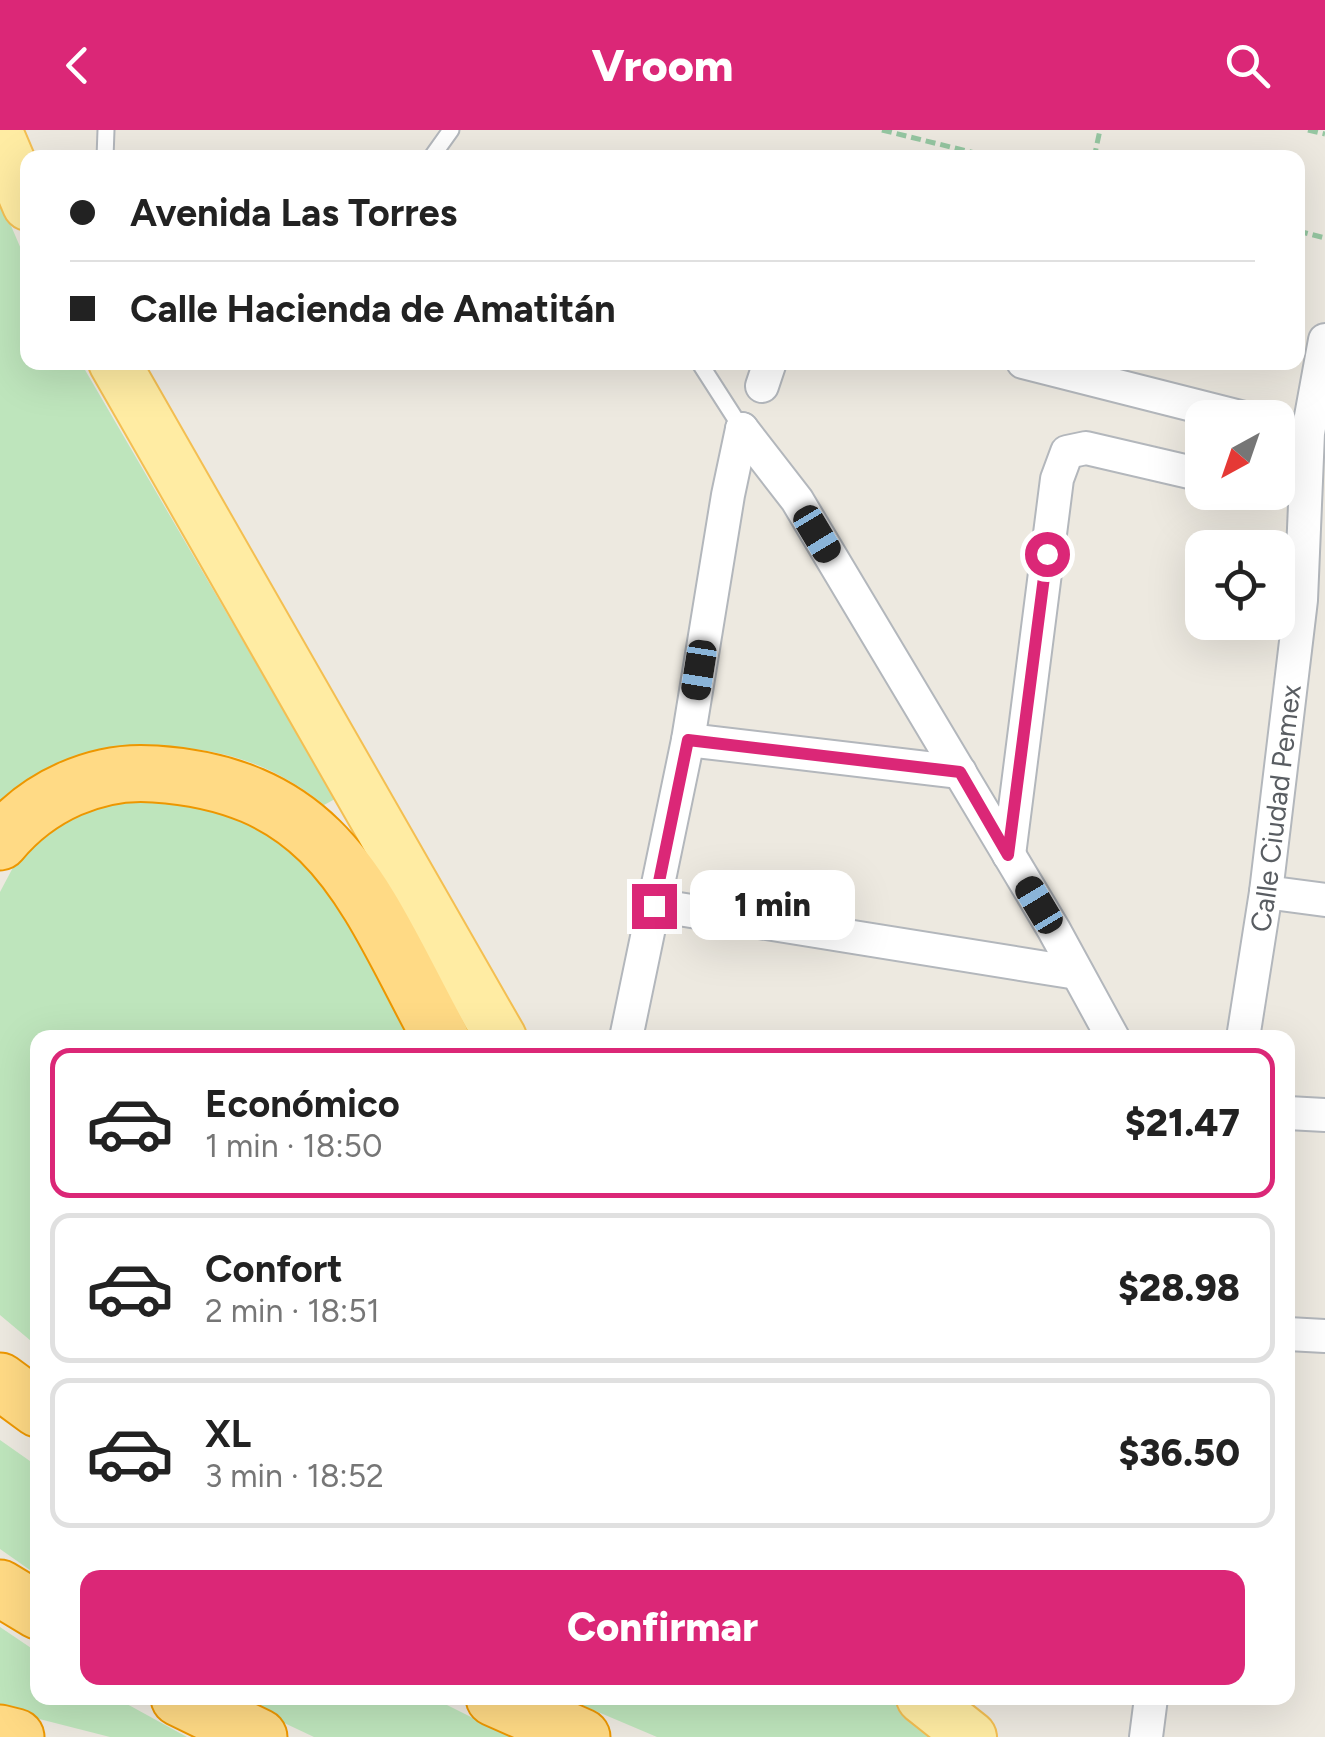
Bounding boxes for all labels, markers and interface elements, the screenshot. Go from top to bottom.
icon: back [50,38,105,93]
text: Vroom [592,38,733,92]
icon: search [1220,38,1275,93]
text: Avenida Las Torres [130,190,457,236]
text: Calle Hacienda de Amatitán [130,286,616,332]
north arrow [1185,400,1295,510]
map controls [1185,400,1295,640]
car [789,501,845,567]
button: locate [1185,530,1295,640]
route start [1025,532,1070,577]
car [679,638,719,702]
street label: Calle Ciudad Pemex [1243,682,1308,934]
callout: 1 min [689,871,854,941]
car [1011,872,1067,938]
route end [632,884,677,929]
text: 1 min [734,886,811,924]
icon: car [85,1078,175,1168]
text: Económico [205,1081,400,1127]
text: $21.47 [1125,1100,1240,1146]
text: 1 min · 18:50 [205,1127,382,1165]
icon: car [85,1243,175,1333]
text: Confort [205,1246,342,1292]
text: $28.98 [1118,1265,1240,1311]
text: 2 min · 18:51 [205,1292,380,1330]
icon: car [85,1408,175,1498]
text: XL [205,1411,251,1457]
text: $36.50 [1118,1430,1240,1476]
text: 3 min · 18:52 [205,1457,384,1495]
button: Confirmar [80,1570,1245,1685]

